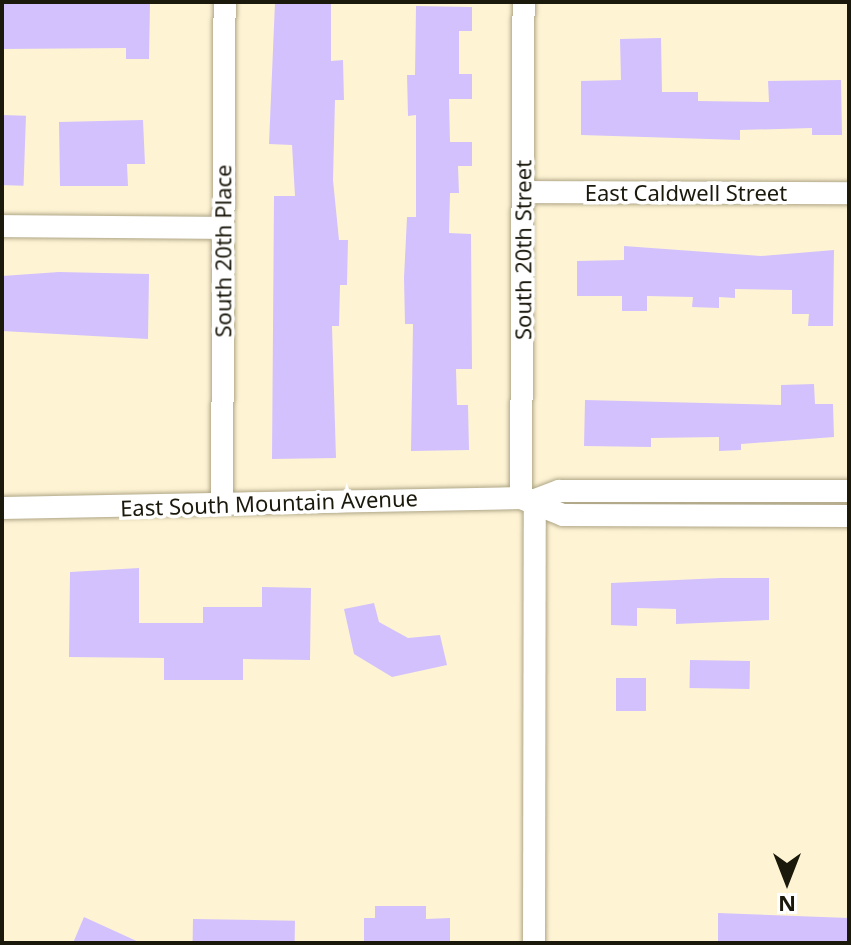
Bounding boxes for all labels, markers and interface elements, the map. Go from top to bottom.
street label: South 20th Street [510,160,536,340]
street label: South 20th Place [210,165,236,337]
street label: East Caldwell Street [585,180,787,206]
street label: East South Mountain Avenue [120,485,418,521]
north arrow [747,841,827,921]
text: N [778,890,796,920]

